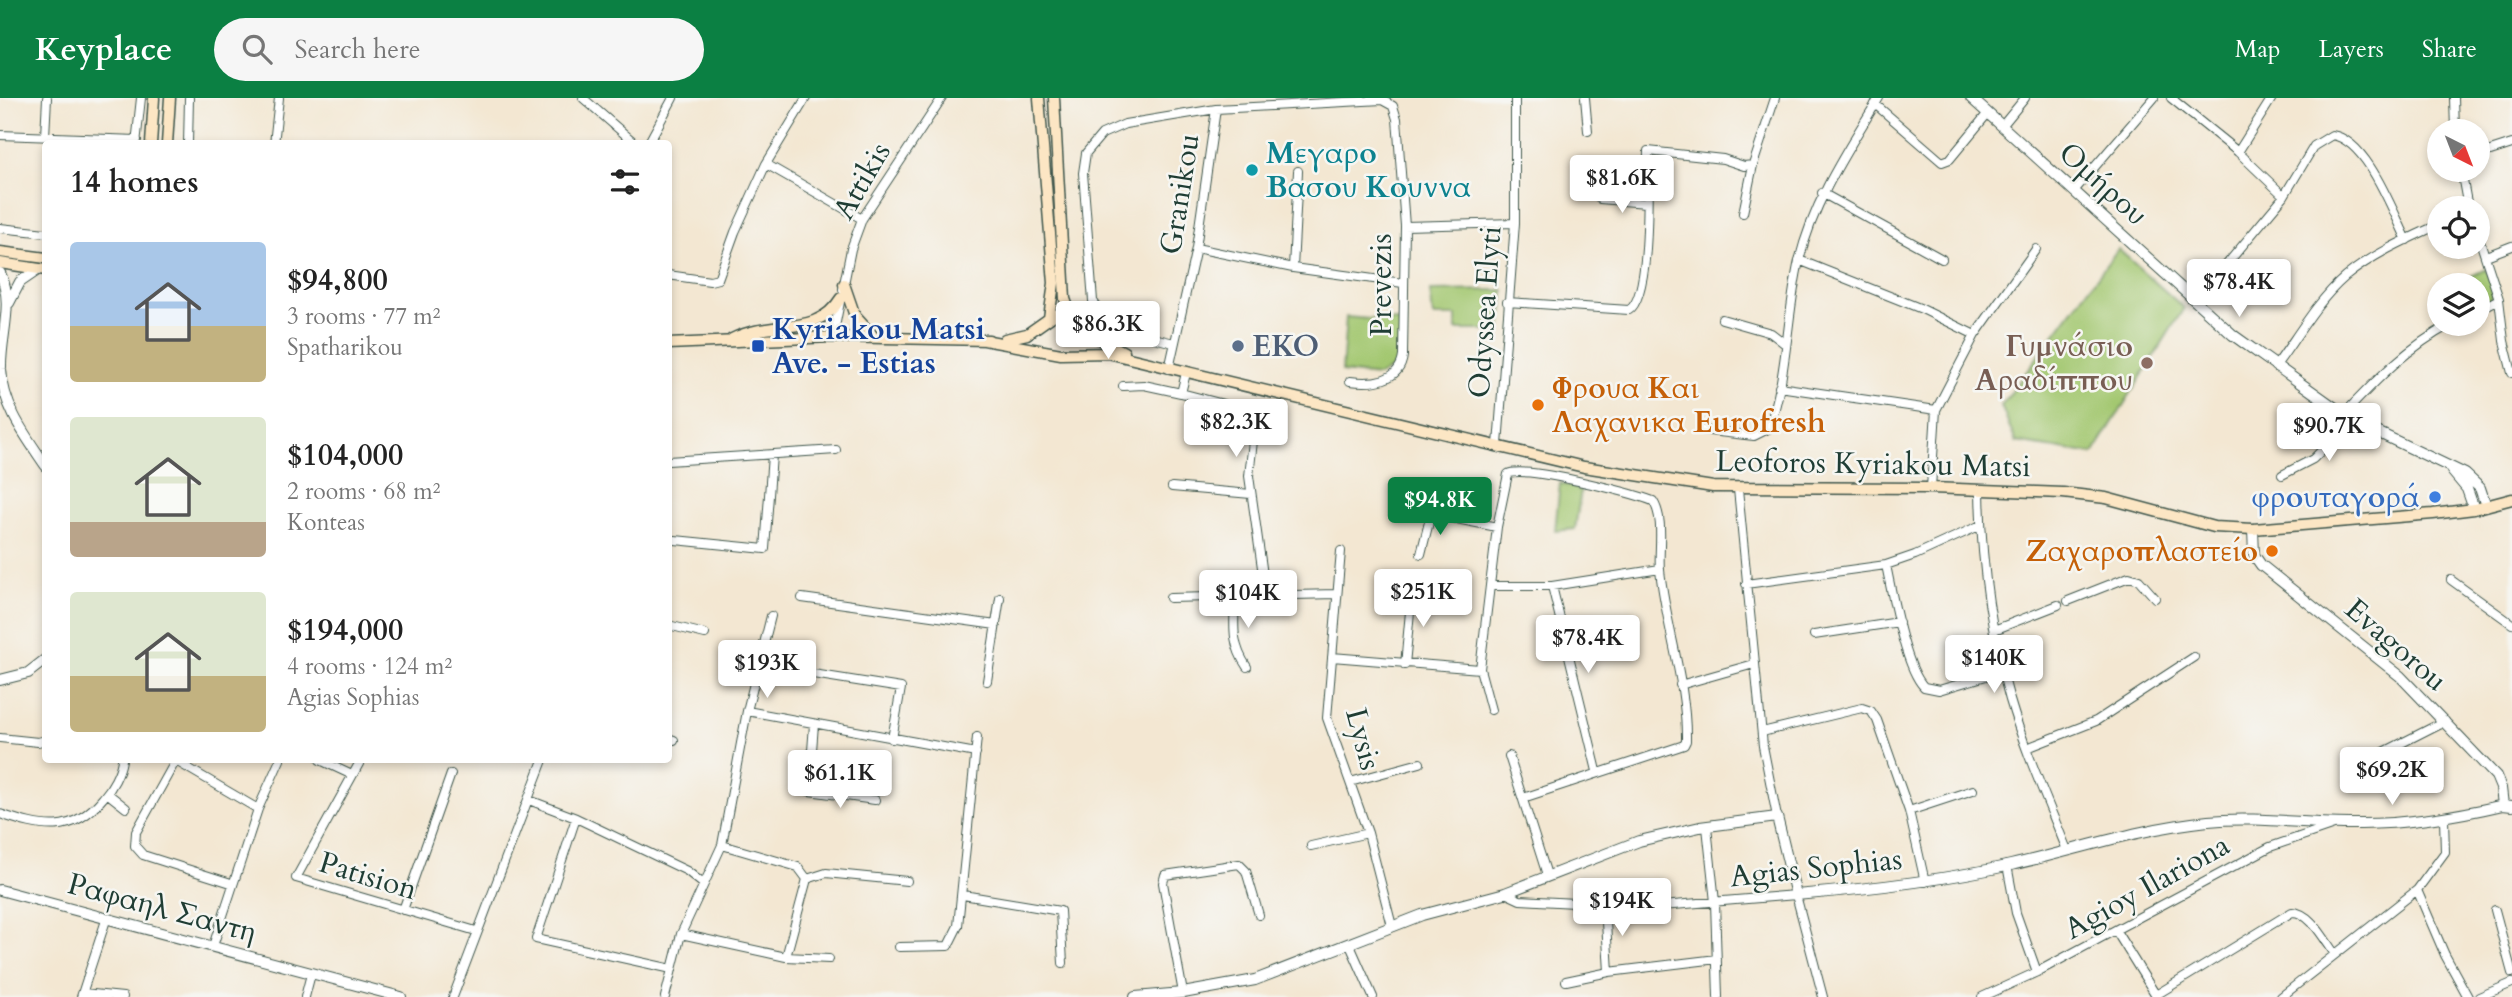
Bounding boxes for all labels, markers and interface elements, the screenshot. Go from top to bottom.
search box [214,18,704,81]
text: Keyplace [35,27,172,72]
icon: search [238,30,276,68]
text: Search here [294,32,420,67]
text: Map [2235,33,2281,66]
text: Layers [2319,33,2384,66]
text: Share [2422,33,2477,66]
north arrow [2427,119,2490,182]
map controls [2427,119,2490,336]
street label: Granikou [1150,131,1210,257]
place label: Μεγαρο Βασου Κουννα [1266,133,1471,208]
street label: Ομήρου [2050,133,2156,235]
street label: Attikis [823,135,901,227]
pin: $81.6K [1565,156,1679,215]
text: 14 homes [70,162,199,203]
marker: Μεγαρο Βασου Κουννα [1244,162,1260,178]
text: $81.6K [1586,162,1658,193]
icon: filters [606,163,644,201]
button: locate [2427,196,2490,259]
street label: Odyssea Elyti [1459,225,1511,399]
street label: Prevezis [1361,234,1402,336]
text: $94,800 [287,260,388,301]
pin: $78.4K [2182,260,2296,319]
text: $78.4K [2203,266,2275,297]
icon: home [126,270,210,354]
button: layers [2427,273,2490,336]
text: 3 rooms · 77 m² [287,301,440,332]
pin: $86.3K [1051,302,1165,361]
text: $86.3K [1072,308,1144,339]
place label: Kyriakou Matsi Ave. - Estias [772,309,985,384]
place label: EKO [1252,326,1319,367]
place label: Γυμνάσιο Αραδίππου [1975,326,2133,401]
text: Spatharikou [287,332,403,363]
marker: Kyriakou Matsi Ave. - Estias [750,338,766,354]
marker: EKO [1230,338,1246,354]
marker: Γυμνάσιο Αραδίππου [2139,355,2155,371]
place label: Φρουα Και Λαχανικα Eurofresh [1552,368,1826,443]
marker: Φρουα Και Λαχανικα Eurofresh [1530,397,1546,413]
pin: $82.3K [1179,400,1293,459]
pin: $90.7K [2272,404,2386,463]
text: $82.3K [1200,406,1272,437]
text: $90.7K [2293,410,2365,441]
text: $104,000 [287,435,403,476]
street label: Leoforos Kyriakou Matsi [1715,441,2031,487]
icon: home [126,445,210,529]
text: 2 rooms · 68 m² [287,476,440,507]
place label: φρουταγορά [2251,477,2421,518]
pin: $94.8K [1383,478,1497,537]
text: $94.8K [1404,484,1476,515]
marker: φρουταγορά [2427,489,2443,505]
text: Konteas [287,507,365,538]
place label: Ζαχαροπλαστείο [2025,531,2258,572]
marker: Ζαχαροπλαστείο [2264,543,2280,559]
pin: $104K [1199,570,1297,630]
pin: $251K [1374,570,1472,629]
text: $251K [1390,576,1456,607]
text: $104K [1215,577,1281,608]
street label: Evagorou [2336,589,2456,701]
text: $194,000 [287,610,403,651]
pin: $78.4K [1531,616,1645,675]
icon: home [126,620,210,704]
text: $78.4K [1552,622,1624,653]
pin: $140K [1945,636,2043,695]
pin: $193K [718,640,816,700]
text: $140K [1961,642,2027,673]
text: $193K [734,647,800,678]
text: 4 rooms · 124 m² [287,651,452,682]
text: Agias Sophias [287,682,419,713]
street label: Lysis [1335,704,1391,774]
pin: $69.2K [2335,748,2449,807]
pin: $61.1K [783,750,897,810]
text: $69.2K [2356,754,2428,785]
text: $61.1K [804,757,876,788]
street label: Agioy Ilariona [2057,825,2237,949]
street label: Agias Sophias [1728,839,1904,897]
street label: Patision [314,842,422,910]
street label: Ραφαηλ Σαντη [63,863,261,953]
pin: $194K [1573,878,1671,938]
text: $194K [1589,885,1655,916]

